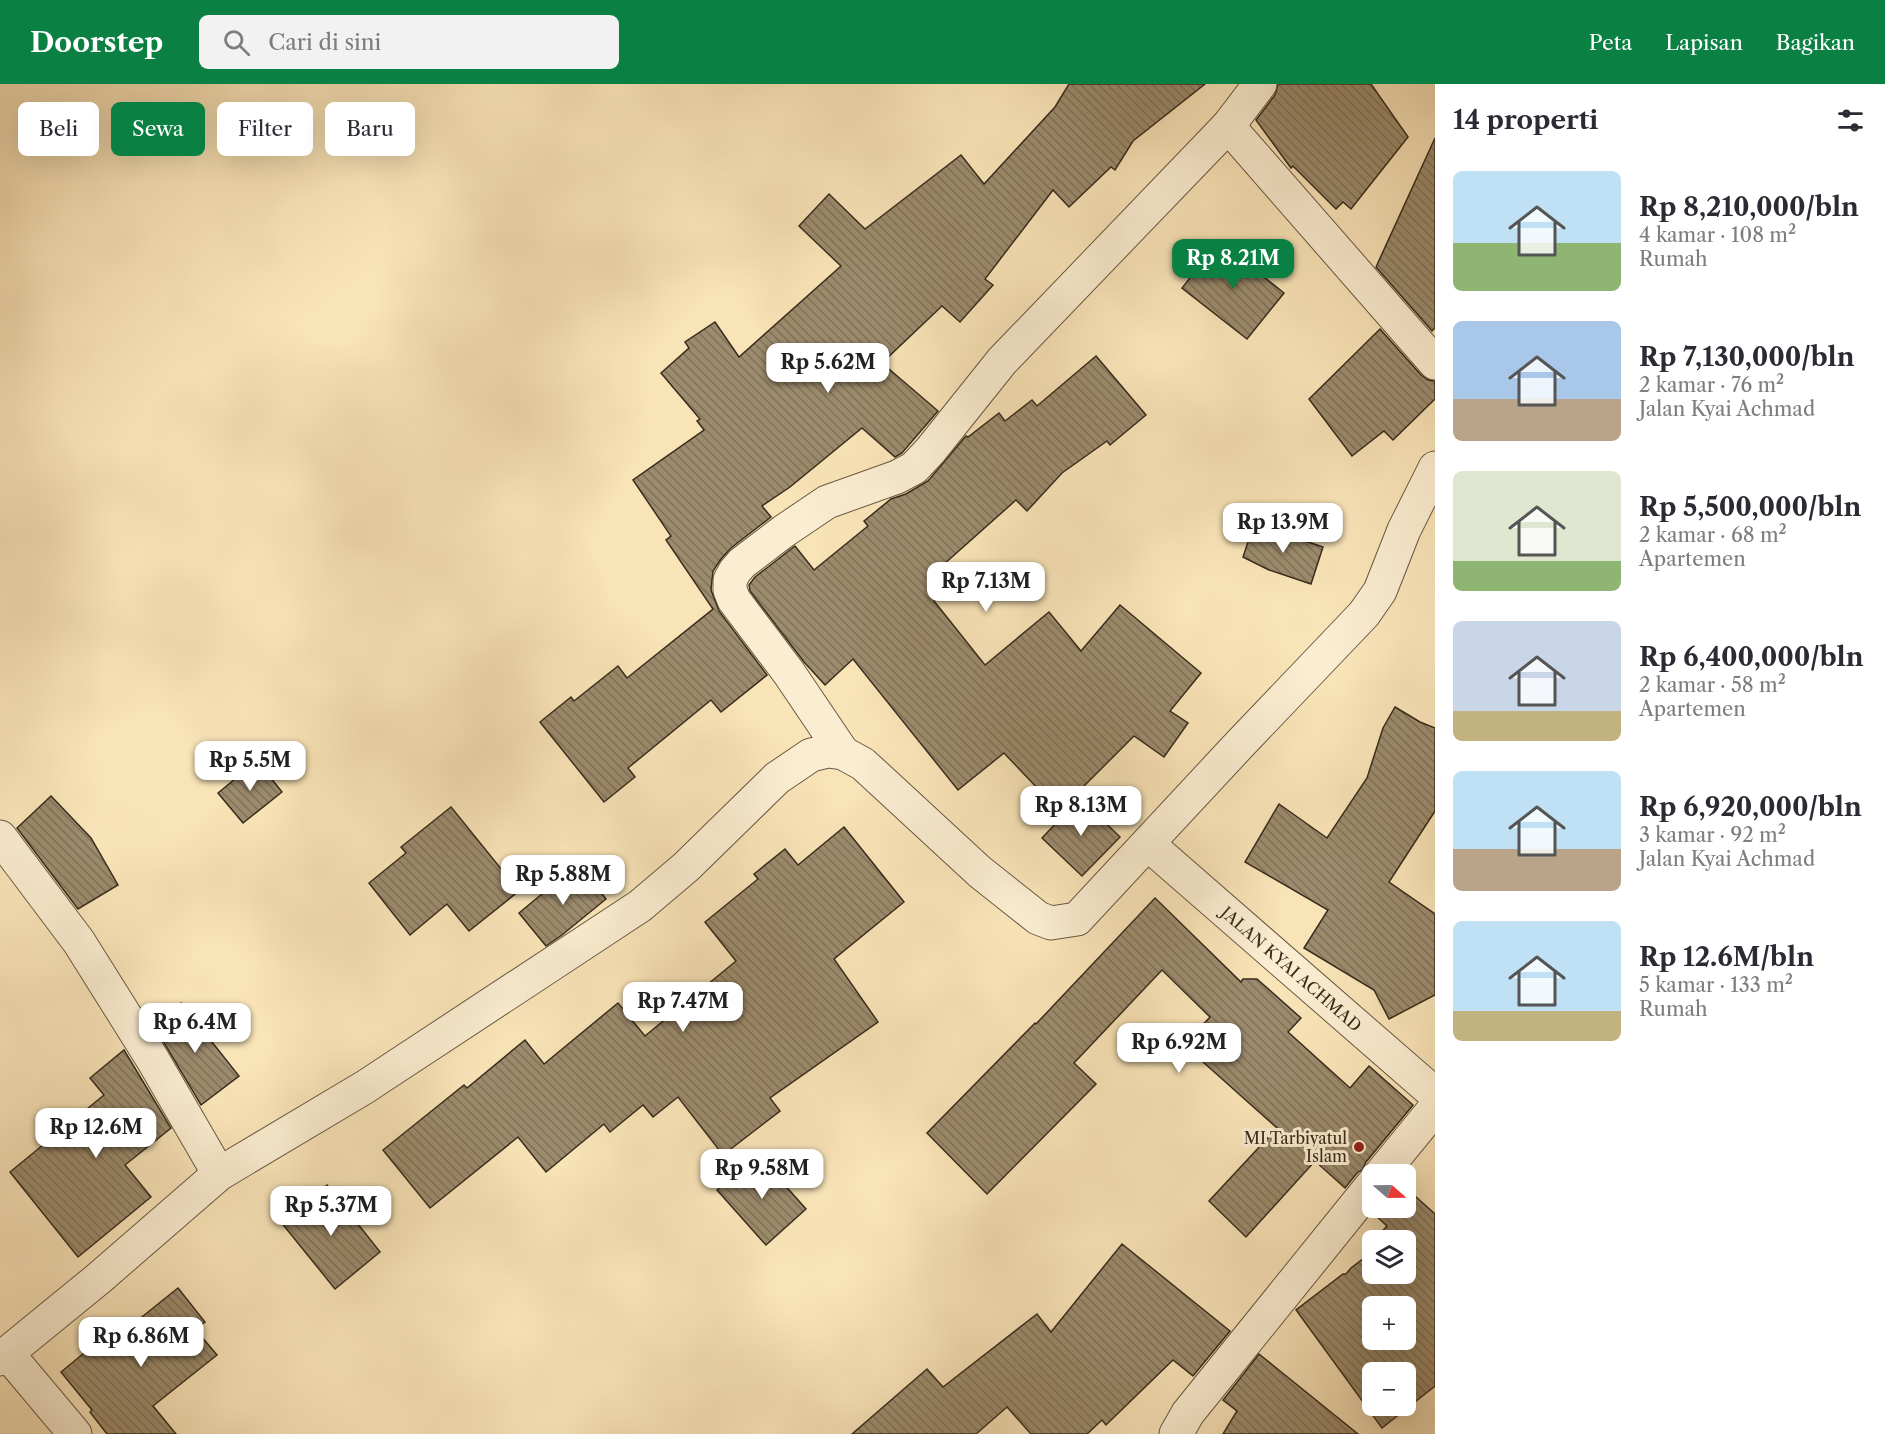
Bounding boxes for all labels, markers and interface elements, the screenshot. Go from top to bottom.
search box [199,15,619,69]
text: Doorstep [30,25,163,59]
icon: search [220,26,253,59]
text: Cari di sini [268,29,381,56]
text: Peta [1589,30,1632,55]
text: Lapisan [1665,30,1743,55]
text: Bagikan [1776,30,1855,55]
chip: Beli [18,102,99,156]
chip: Sewa [111,102,205,156]
chip: Filter [217,102,313,156]
chip: Baru [325,102,415,156]
text: 14 properti [1453,104,1598,136]
icon: filters [1834,104,1867,137]
text: Rp 8,210,000/bln [1639,191,1859,223]
icon: home [1501,195,1573,267]
text: 4 kamar · 108 m² [1639,223,1796,247]
pin: Rp 8.21M [1171,239,1295,290]
text: Rp 8.21M [1186,246,1280,270]
text: Rumah [1639,247,1708,271]
text: Rp 7,130,000/bln [1639,341,1855,373]
pin: Rp 5.62M [766,343,890,394]
icon: home [1501,345,1573,417]
text: Rp 5.62M [780,350,876,374]
text: 2 kamar · 76 m² [1639,373,1784,397]
text: Jalan Kyai Achmad [1639,397,1815,421]
text: Rp 5,500,000/bln [1639,491,1861,523]
icon: home [1501,495,1573,567]
pin: Rp 13.9M [1221,503,1345,554]
text: Rp 13.9M [1237,510,1329,534]
text: 2 kamar · 68 m² [1639,523,1787,547]
text: Apartemen [1639,547,1746,571]
pin: Rp 7.13M [924,562,1048,613]
text: Rp 7.13M [941,569,1031,593]
text: Rp 6,400,000/bln [1639,641,1864,673]
icon: home [1501,645,1573,717]
text: 2 kamar · 58 m² [1639,673,1786,697]
text: Apartemen [1639,697,1746,721]
pin: Rp 5.5M [195,741,305,792]
text: Rp 5.5M [209,748,291,772]
pin: Rp 8.13M [1019,786,1143,837]
text: Rp 6,920,000/bln [1639,791,1862,823]
text: Rp 8.13M [1034,793,1128,817]
icon: home [1501,795,1573,867]
text: 3 kamar · 92 m² [1639,823,1786,847]
text: Jalan Kyai Achmad [1639,847,1815,871]
pin: Rp 5.88M [501,855,625,906]
text: Rp 5.88M [515,862,611,886]
street label: JALAN KYAI ACHMAD [1215,900,1366,1035]
text: Rp 12.6M/bln [1639,941,1814,973]
icon: home [1501,945,1573,1017]
text: 5 kamar · 133 m² [1639,973,1793,997]
pin: Rp 7.47M [621,982,745,1033]
text: Rp 7.47M [637,989,729,1013]
text: Rumah [1639,997,1708,1021]
pin: Rp 6.4M [140,1003,250,1054]
text: Rp 6.4M [153,1010,237,1034]
pin: Rp 6.92M [1117,1023,1241,1074]
text: Rp 6.92M [1131,1030,1227,1054]
pin: Rp 12.6M [34,1108,158,1159]
text: Rp 12.6M [49,1115,143,1139]
place label: MI Tarbiyatul Islam [1244,1128,1347,1166]
marker: MI Tarbiyatul Islam [1352,1140,1366,1154]
pin: Rp 9.58M [700,1149,824,1200]
text: Rp 9.58M [714,1156,810,1180]
north arrow [1362,1164,1416,1218]
map controls [1362,1164,1416,1416]
pin: Rp 5.37M [269,1186,393,1237]
text: Rp 5.37M [284,1193,378,1217]
button: layers [1362,1230,1416,1284]
button: + [1362,1296,1416,1350]
pin: Rp 6.86M [79,1317,203,1368]
text: Rp 6.86M [93,1324,189,1348]
button: − [1362,1362,1416,1416]

